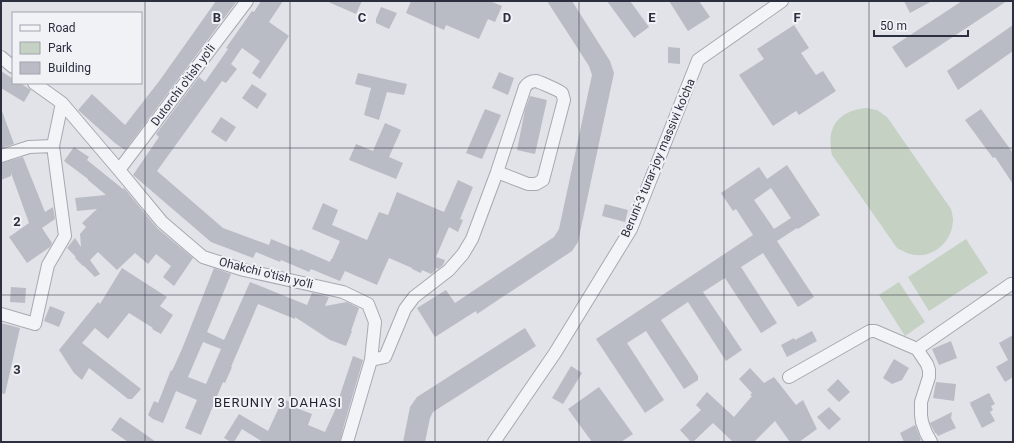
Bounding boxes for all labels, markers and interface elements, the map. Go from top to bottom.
text: B [213,10,221,25]
text: C [358,10,367,25]
text: D [503,10,511,25]
text: E [648,10,656,25]
text: F [793,10,801,25]
legend [12,12,142,84]
scale bar [874,12,968,38]
text: 50 m [880,19,907,33]
text: Road [48,21,76,35]
text: Park [48,41,73,55]
street label: Dutorchi o'tish yo'li [148,42,218,128]
text: Building [48,61,91,75]
street label: Beruni-3 turar-joy massivi ko'cha [618,77,698,239]
text: 2 [13,214,21,229]
street label: Ohakchi o'tish yo'li [217,255,315,291]
text: 3 [13,362,21,377]
district label: BERUNIY 3 DAHASI [214,395,342,410]

